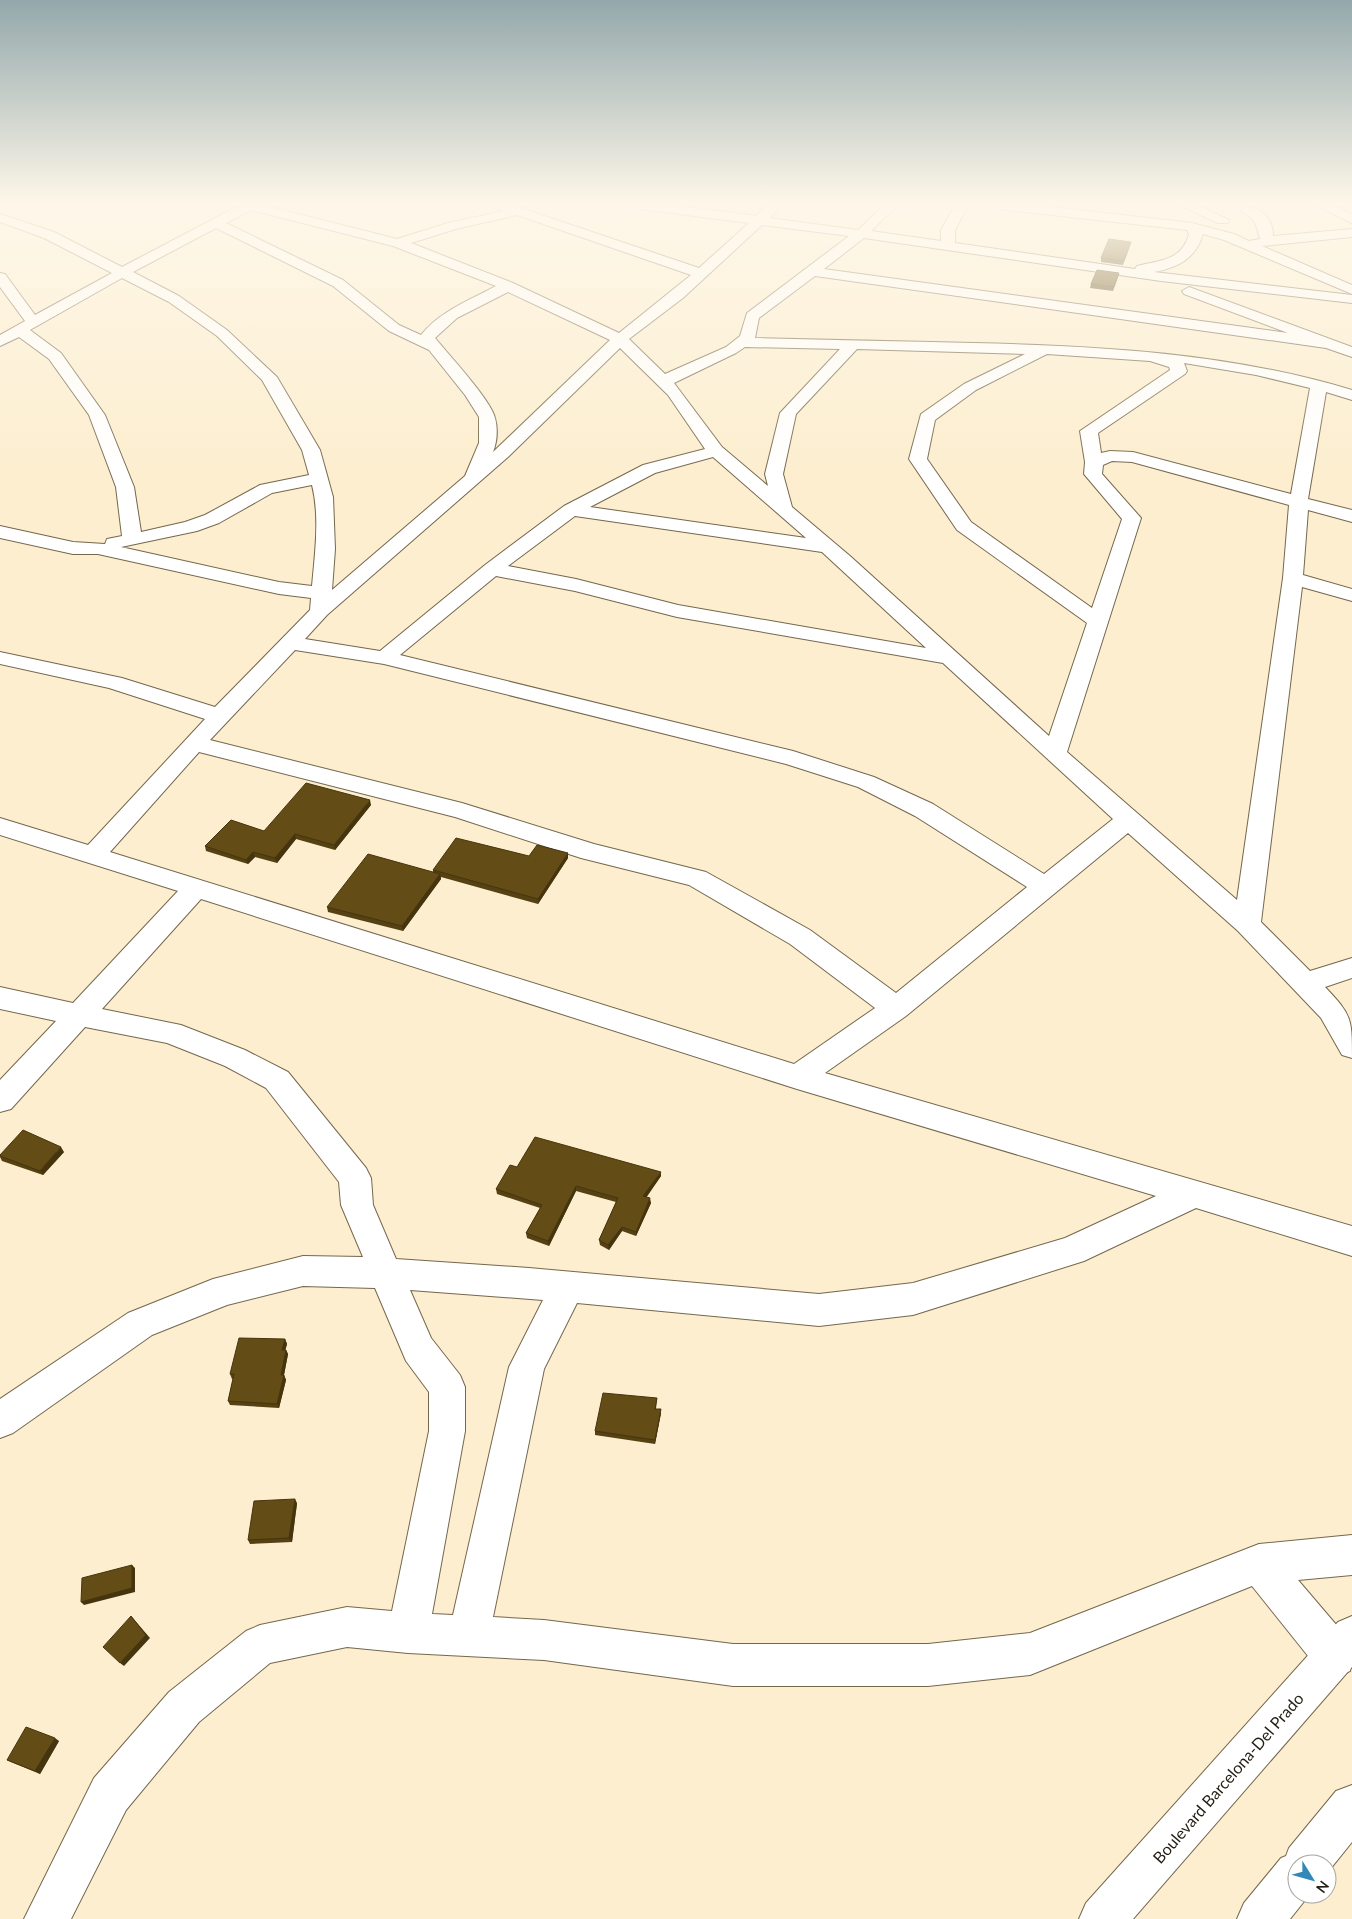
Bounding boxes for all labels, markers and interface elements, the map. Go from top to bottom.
street label: Boulevard Barcelona-Del Prado [1148,1689,1307,1867]
north arrow [1287,1854,1337,1904]
text: N [1313,1878,1333,1897]

